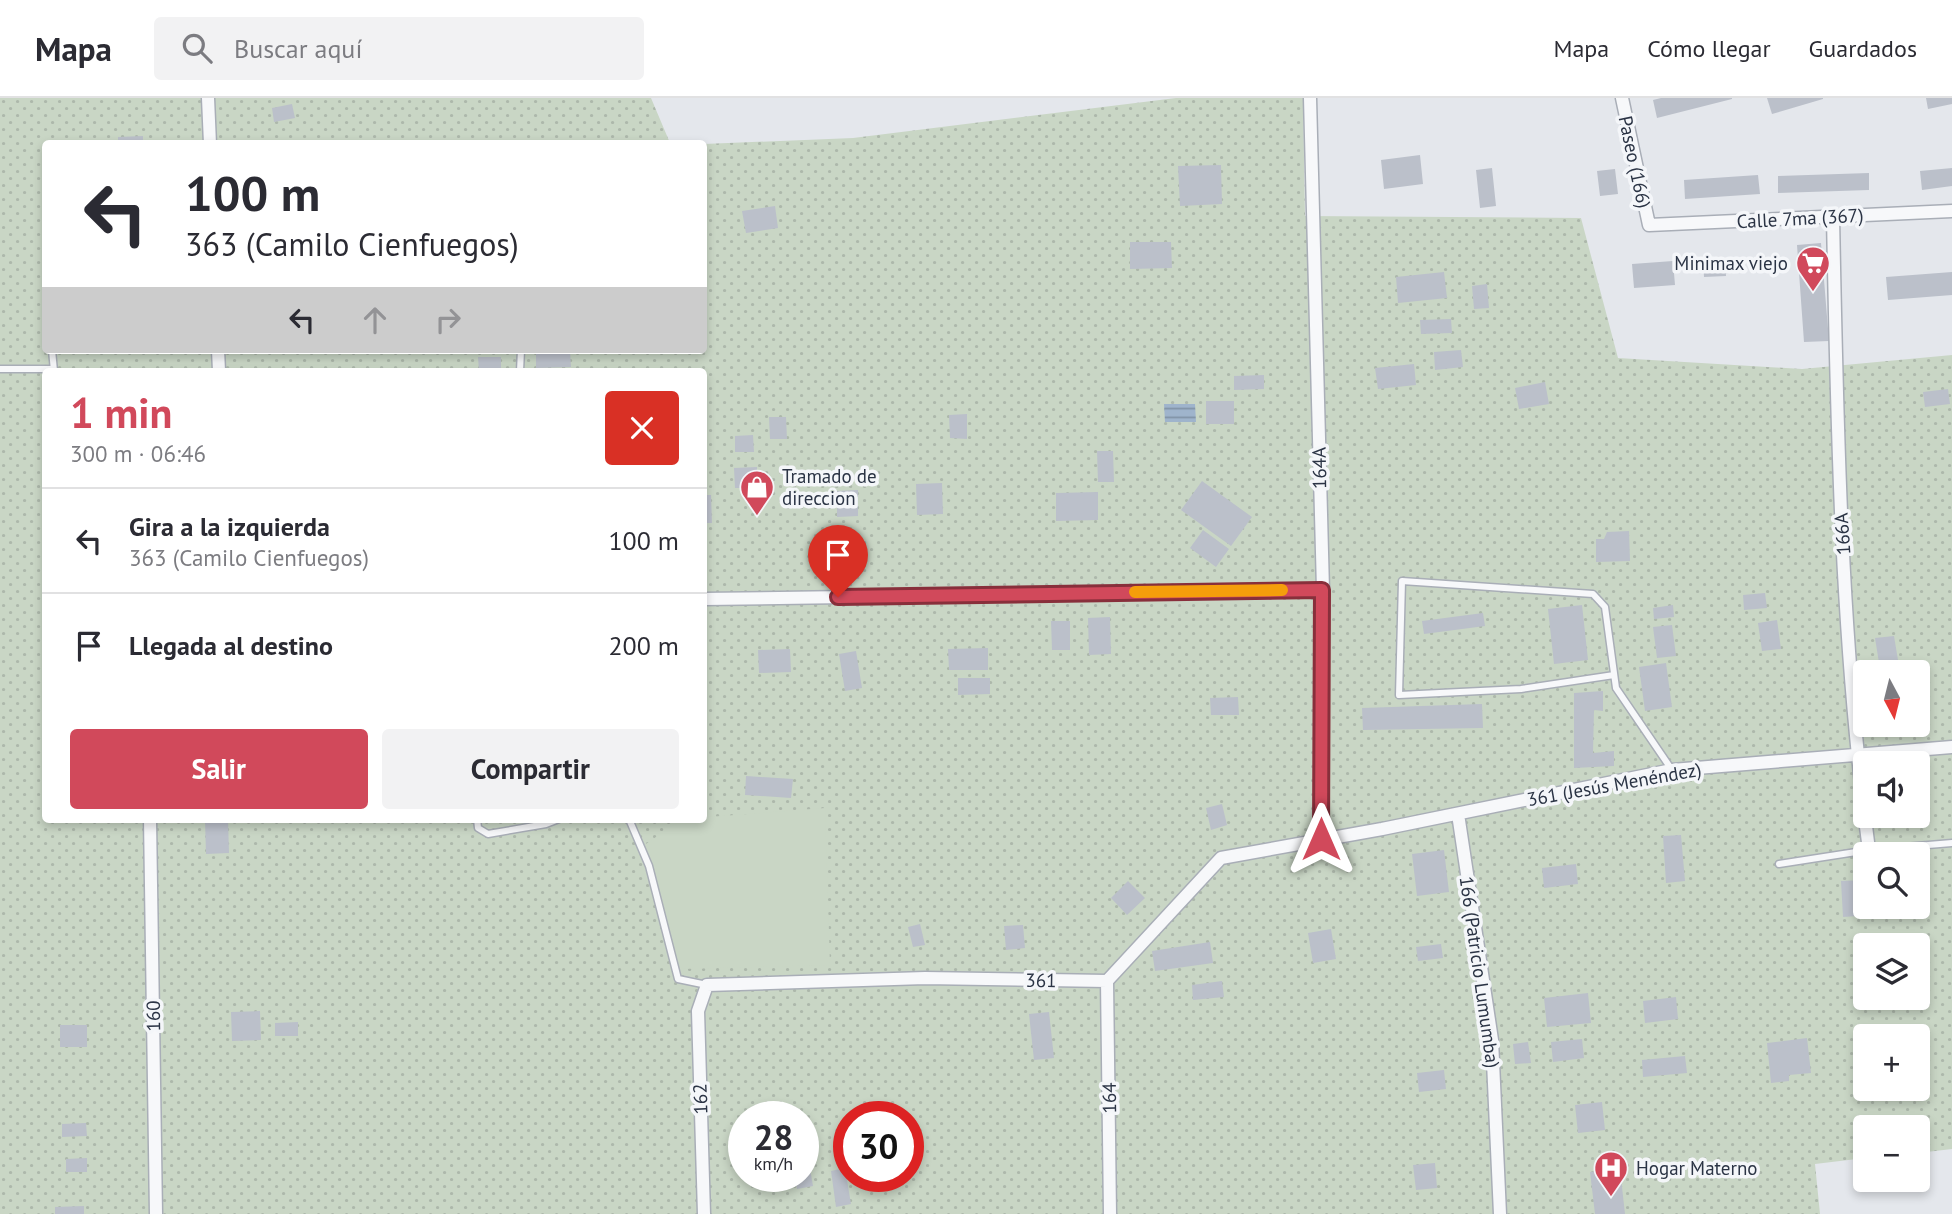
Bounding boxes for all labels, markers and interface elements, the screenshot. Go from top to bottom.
search box [154,17,644,80]
text: Mapa [35,27,112,70]
icon: search [178,29,216,67]
text: Buscar aquí [234,32,362,65]
text: Mapa [1553,33,1609,64]
text: Cómo llegar [1647,33,1771,64]
text: Guardados [1809,33,1917,64]
street label: Paseo (166) [1614,114,1656,210]
text: 100 m [185,161,320,225]
icon: left [70,168,161,259]
street label: Calle 7ma (367) [1736,203,1864,233]
text: 363 (Camilo Cienfuegos) [185,223,519,265]
supermarket icon: Minimax viejo [1794,244,1832,293]
place label: Minimax viejo [1674,251,1788,275]
icon: left [283,301,321,339]
icon: ahead [356,301,394,339]
icon: right [429,301,467,339]
text: 1 min [70,385,172,440]
button: close [605,391,679,465]
text: 300 m · 06:46 [70,439,206,468]
street label: 164A [1307,447,1331,489]
place label: Tramado de direccion [782,464,877,510]
shop icon: Tramado de direccion [738,468,776,517]
text: Gira a la izquierda [129,510,330,543]
street label: 166A [1829,512,1855,556]
icon: left [70,522,108,560]
text: 100 m [608,524,679,557]
pin [808,525,868,597]
icon: arrive [819,536,857,574]
text: 363 (Camilo Cienfuegos) [129,543,369,572]
icon: arrive [70,627,108,665]
text: Llegada al destino [129,629,333,662]
text: 200 m [608,629,679,662]
north arrow [1853,660,1930,737]
map controls [1853,660,1930,1192]
button: Salir [70,729,368,809]
button: Compartir [382,729,679,809]
button: sound [1853,751,1930,828]
street label: 361 (Jesús Menéndez) [1525,757,1703,811]
position arrow [1284,802,1358,876]
button: search [1853,842,1930,919]
street label: 166 (Patricio Lumumba) [1455,874,1505,1070]
button: layers [1853,933,1930,1010]
street label: 361 [1025,968,1057,992]
street label: 160 [141,1000,165,1032]
button: + [1853,1024,1930,1101]
street label: 164 [1097,1082,1121,1114]
street label: 162 [687,1083,713,1115]
speed limit sign: 30 [833,1101,924,1192]
text: 28 [754,1114,793,1160]
button: − [1853,1115,1930,1192]
hospital icon: Hogar Materno [1592,1149,1630,1198]
text: km/h [754,1152,793,1175]
place label: Hogar Materno [1636,1156,1758,1180]

